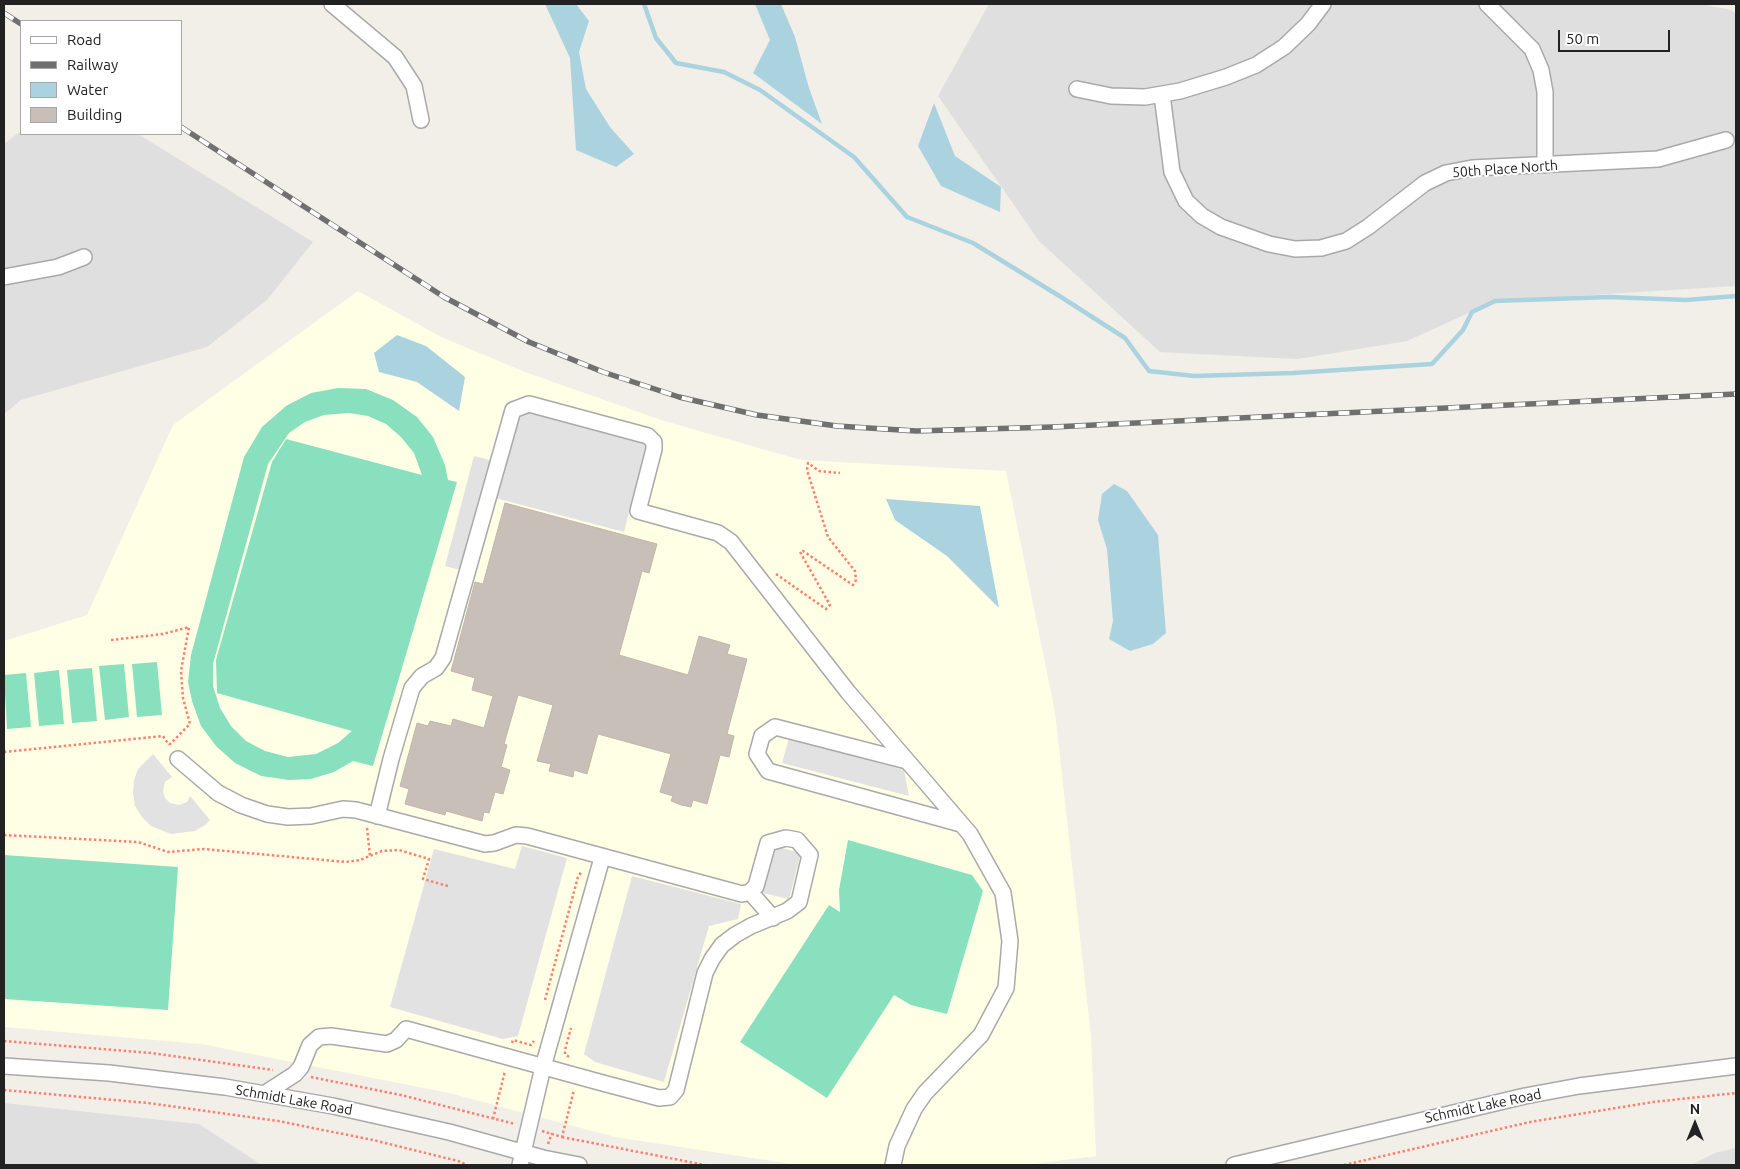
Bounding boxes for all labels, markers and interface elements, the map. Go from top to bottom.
legend [20,20,182,135]
scale bar [1560,20,1672,52]
text: 50 m [1566,30,1599,47]
text: Road [67,31,102,48]
text: Railway [67,56,118,73]
text: Water [67,81,108,98]
text: Building [67,106,122,123]
street label: 50th Place North [1451,157,1559,181]
street label: Schmidt Lake Road [234,1081,354,1119]
street label: Schmidt Lake Road [1423,1085,1543,1127]
north arrow [1670,1099,1720,1149]
text: N [1690,1101,1700,1117]

